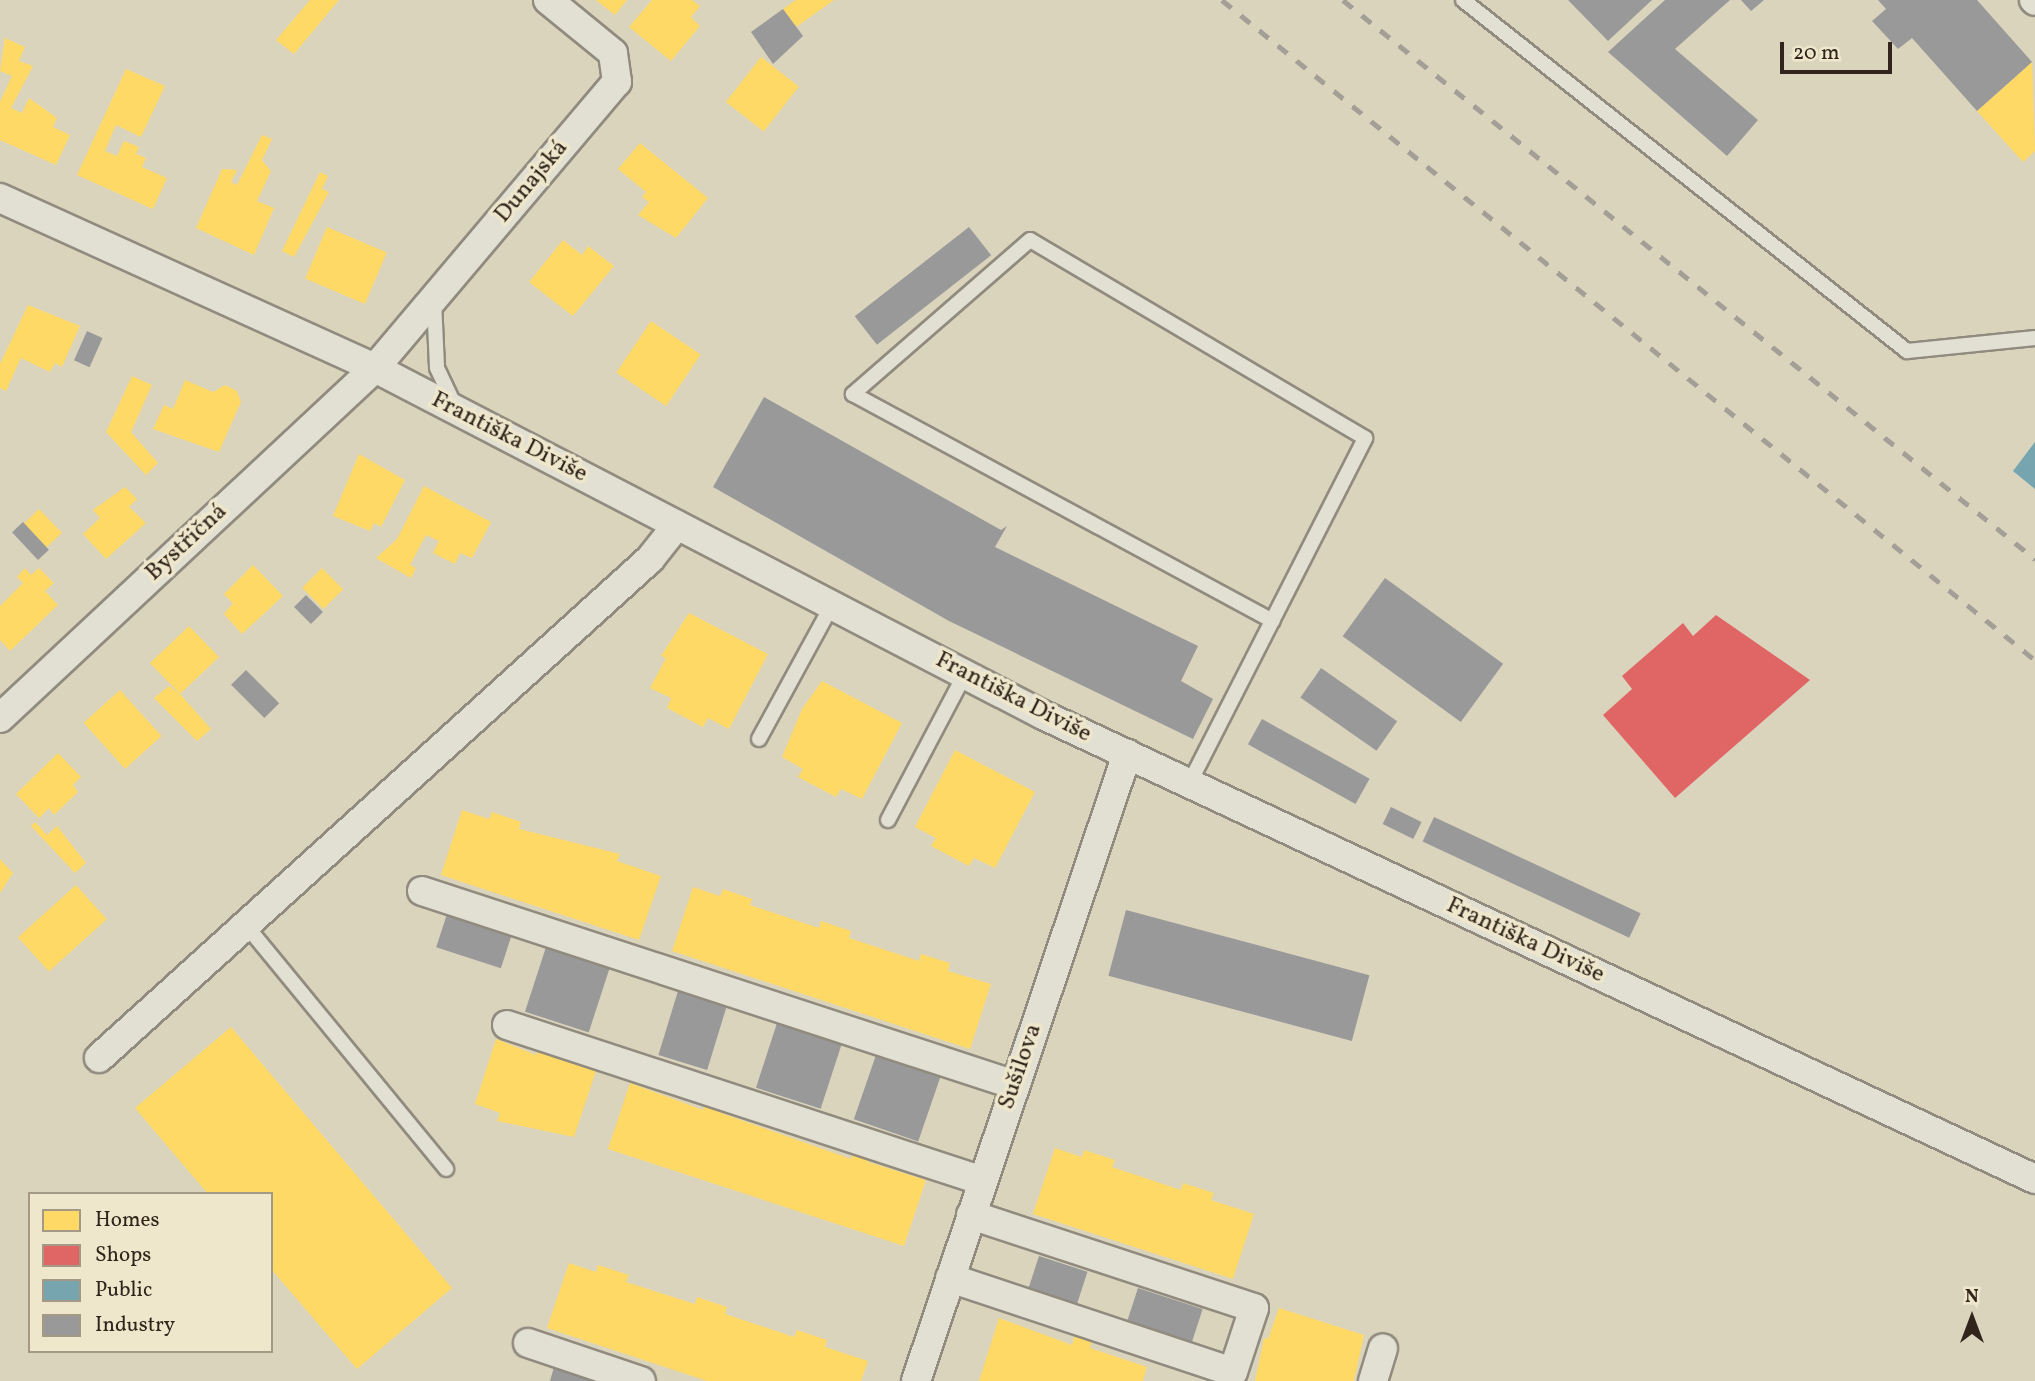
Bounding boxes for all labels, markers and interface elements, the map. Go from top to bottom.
scale bar [1783,28,1895,72]
text: 20 m [1793,39,1839,68]
street label: Dunajská [489,135,575,229]
street label: Františka Diviše [426,386,592,490]
street label: Bystřičná [140,498,234,588]
street label: Františka Diviše [930,646,1096,750]
street label: Františka Diviše [1441,892,1609,990]
street label: Sušilova [993,1020,1049,1114]
legend [28,1192,273,1353]
text: Homes [95,1206,160,1235]
text: Shops [95,1241,151,1270]
text: Public [95,1276,152,1305]
north arrow [1937,1283,2007,1353]
text: N [1965,1284,1979,1310]
text: Industry [95,1311,175,1340]

